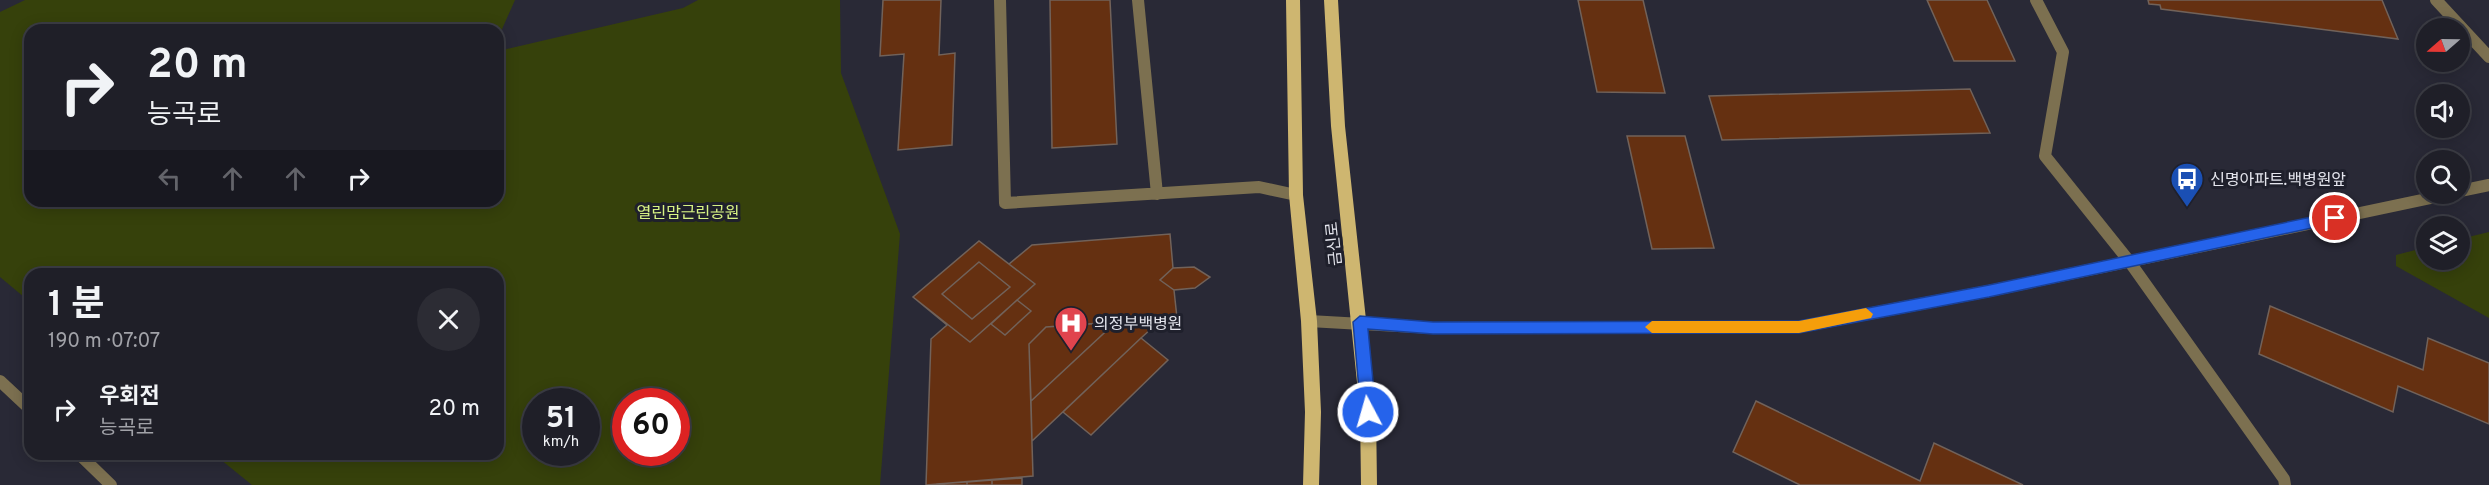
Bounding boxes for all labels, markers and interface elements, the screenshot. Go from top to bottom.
north arrow [2416,18,2470,72]
map controls [2416,18,2470,270]
text: 20 m [147,40,248,93]
icon: right [48,48,126,126]
button: sound [2416,84,2470,138]
text: 능곡로 [147,99,222,133]
button: search [2416,150,2470,204]
bus stop icon: 신명아파트.백병원앞 [2169,161,2205,208]
icon: left [153,162,186,195]
icon: ahead [216,162,249,195]
icon: ahead [279,162,312,195]
icon: right [342,162,375,195]
place label: 신명아파트.백병원앞 [2210,171,2346,191]
pin [2309,192,2360,243]
icon: arrive [2318,201,2351,234]
park label: 열린맘근린공원 [636,204,740,224]
button: layers [2416,216,2470,270]
street label: 금신로 [1323,221,1347,267]
text: 1 분 [48,283,105,329]
button: close [417,288,480,351]
hospital icon: 의정부백병원 [1053,305,1089,352]
place label: 의정부백병원 [1094,315,1182,335]
text: 190 m · 07:07 [48,329,160,355]
position arrow [1336,380,1400,444]
text: 우회전 [99,384,160,411]
speed limit sign: 60 [612,388,690,466]
icon: right [48,393,81,426]
text: 20 m [429,396,480,423]
text: 51 [546,401,576,438]
text: 능곡로 [99,416,154,442]
text: km/h [543,433,579,452]

